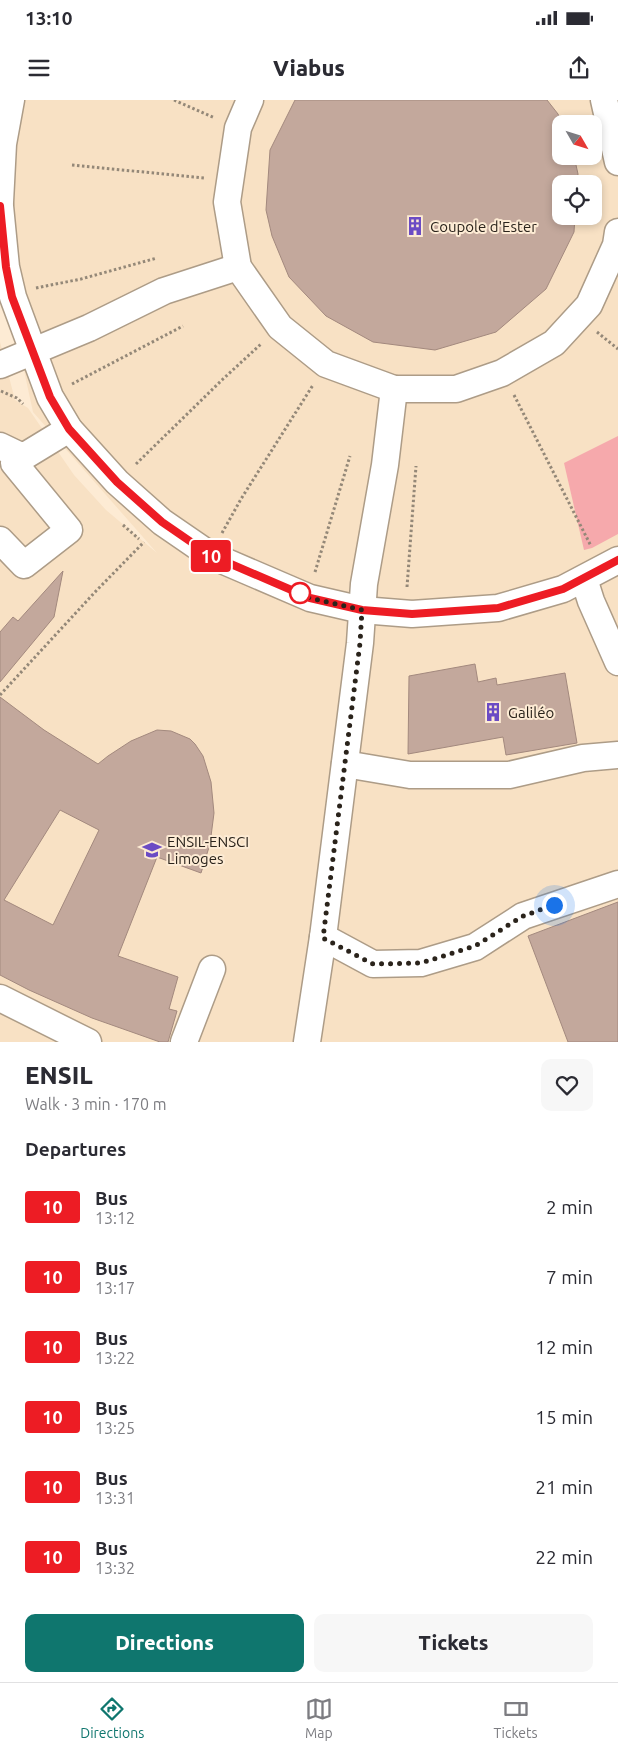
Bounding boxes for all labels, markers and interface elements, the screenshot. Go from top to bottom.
text: 13:10 [25,7,73,29]
icon: menu [25,54,53,82]
icon: share [565,54,593,82]
text: Viabus [273,55,345,80]
north arrow [552,115,602,165]
map controls [552,115,602,225]
button: locate [552,175,602,225]
building icon: Coupole d'Ester [404,215,426,237]
place label: Coupole d'Ester [430,218,537,235]
line badge: 10 [188,540,234,572]
text: 10 [201,546,221,566]
unlabelled marker [289,582,311,604]
building icon: Galiléo [482,701,504,723]
place label: Galiléo [508,704,554,721]
place label: ENSIL-ENSCI Limoges [167,833,249,867]
school or university icon: ENSIL-ENSCI Limoges [141,839,163,861]
your location [542,893,567,918]
button: heart [541,1059,593,1111]
text: ENSIL [25,1062,93,1089]
text: Walk · 3 min · 170 m [25,1095,167,1113]
text: Departures [25,1138,126,1160]
text: Bus [95,1187,128,1209]
text: 2 min [546,1196,593,1218]
text: 10 [42,1197,63,1217]
text: 13:12 [95,1209,135,1227]
text: Bus [95,1257,128,1279]
text: 7 min [546,1266,593,1288]
text: 10 [42,1267,63,1287]
text: 13:17 [95,1279,135,1297]
text: Bus [95,1327,128,1349]
text: 12 min [535,1336,593,1358]
text: 10 [42,1337,63,1357]
text: 13:22 [95,1349,135,1367]
text: Bus [95,1397,128,1419]
text: 15 min [535,1406,593,1428]
text: 10 [42,1407,63,1427]
text: 13:25 [95,1419,135,1437]
text: Bus [95,1467,128,1489]
text: 21 min [535,1476,593,1498]
text: 10 [42,1477,63,1497]
text: 13:31 [95,1489,135,1507]
text: Bus [95,1537,128,1559]
text: 22 min [535,1546,593,1568]
text: 10 [42,1547,63,1567]
text: 13:32 [95,1559,135,1577]
button: Directions [25,1614,304,1672]
button: Tickets [314,1614,593,1672]
tab: Directions [80,1695,144,1741]
tab: Map [305,1695,333,1741]
tab: Tickets [494,1695,538,1741]

